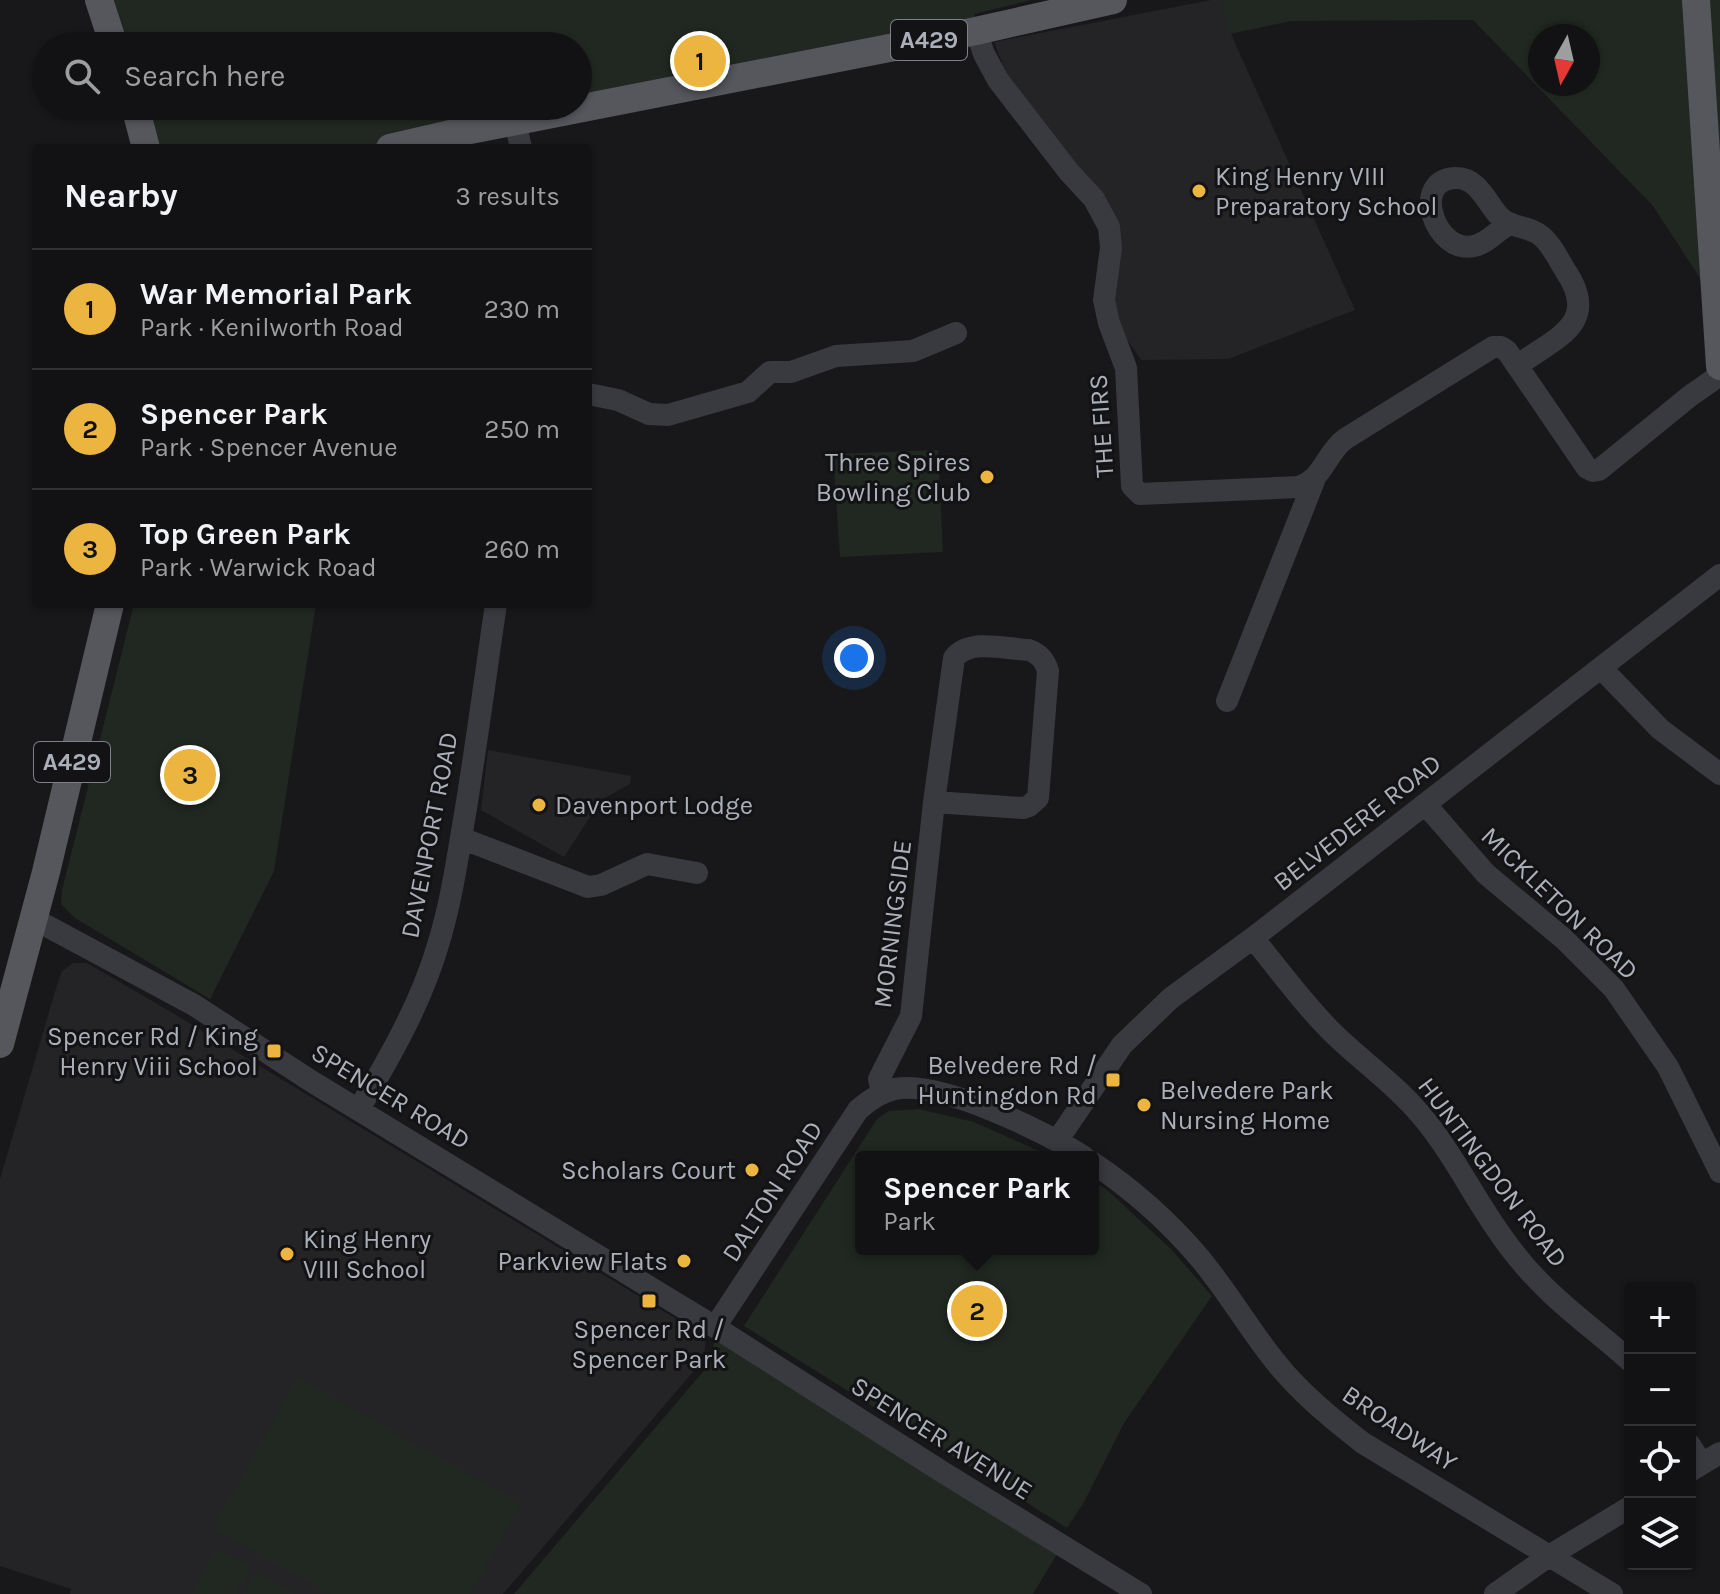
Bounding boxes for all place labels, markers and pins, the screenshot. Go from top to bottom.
pin: 1 [674,31,726,91]
place label: King Henry VIII Preparatory School [1215,161,1438,222]
marker: King Henry VIII Preparatory School [1190,182,1208,200]
place label: Three Spires Bowling Club [816,447,971,508]
marker: Three Spires Bowling Club [978,468,996,486]
pin: 3 [164,745,216,805]
place label: Davenport Lodge [555,790,753,821]
marker: Davenport Lodge [530,796,548,814]
place label: Spencer Rd / King Henry Viii School [47,1021,258,1082]
marker: Spencer Rd / King Henry Viii School [265,1042,283,1060]
place label: Belvedere Rd / Huntingdon Rd [917,1050,1097,1111]
marker: Belvedere Rd / Huntingdon Rd [1104,1071,1122,1089]
place label: Belvedere Park Nursing Home [1160,1075,1334,1136]
marker: Belvedere Park Nursing Home [1135,1096,1153,1114]
place label: Scholars Court [561,1155,736,1186]
marker: Scholars Court [743,1161,761,1179]
place label: King Henry VIII School [303,1224,431,1285]
marker: King Henry VIII School [278,1245,296,1263]
place label: Parkview Flats [497,1246,668,1277]
marker: Parkview Flats [675,1252,693,1270]
pin: 2 [951,1281,1003,1341]
marker: Spencer Rd / Spencer Park [640,1292,658,1310]
place label: Spencer Rd / Spencer Park [571,1314,727,1375]

